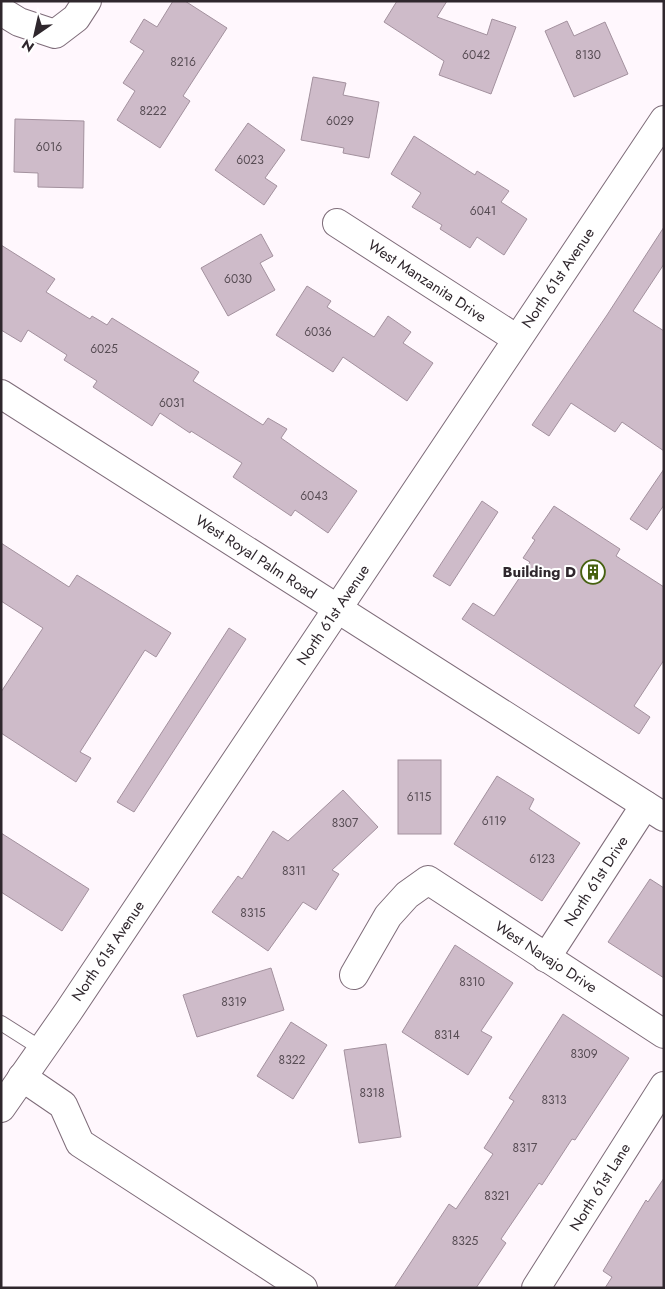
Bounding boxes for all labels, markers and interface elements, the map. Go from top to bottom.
north arrow [10,10,60,60]
text: N [18,34,38,57]
house number: 6042 [462,46,490,64]
house number: 8130 [575,46,601,64]
house number: 8216 [170,53,196,71]
house number: 8222 [139,102,167,120]
house number: 6029 [326,112,354,130]
house number: 6016 [36,138,62,156]
house number: 6023 [236,151,264,169]
house number: 6041 [470,202,496,220]
street label: North 61st Avenue [516,223,600,333]
street label: West Manzanita Drive [363,234,491,328]
house number: 6030 [224,270,252,288]
house number: 6036 [304,323,332,341]
house number: 6025 [90,340,118,358]
house number: 6031 [159,394,185,412]
house number: 6043 [300,487,328,505]
street label: West Royal Palm Road [191,509,321,605]
building icon: Building D [580,559,606,585]
street label: North 61st Avenue [291,560,375,670]
place label: Building D [503,561,576,583]
house number: 6115 [407,788,431,806]
house number: 6119 [482,812,506,830]
house number: 8307 [332,814,359,832]
street label: North 61st Drive [559,831,634,931]
house number: 6123 [529,850,555,868]
house number: 8311 [282,862,306,880]
street label: North 61st Avenue [66,896,150,1006]
house number: 8315 [240,904,266,922]
street label: West Navajo Drive [491,916,602,998]
house number: 8310 [459,973,485,991]
house number: 8319 [221,993,247,1011]
house number: 8314 [434,1026,460,1044]
house number: 8309 [570,1045,598,1063]
house number: 8322 [279,1051,306,1069]
house number: 8318 [359,1084,385,1102]
house number: 8313 [541,1091,567,1109]
house number: 8317 [513,1139,538,1157]
street label: North 61st Lane [564,1139,636,1235]
house number: 8321 [484,1187,510,1205]
house number: 8325 [452,1232,479,1250]

